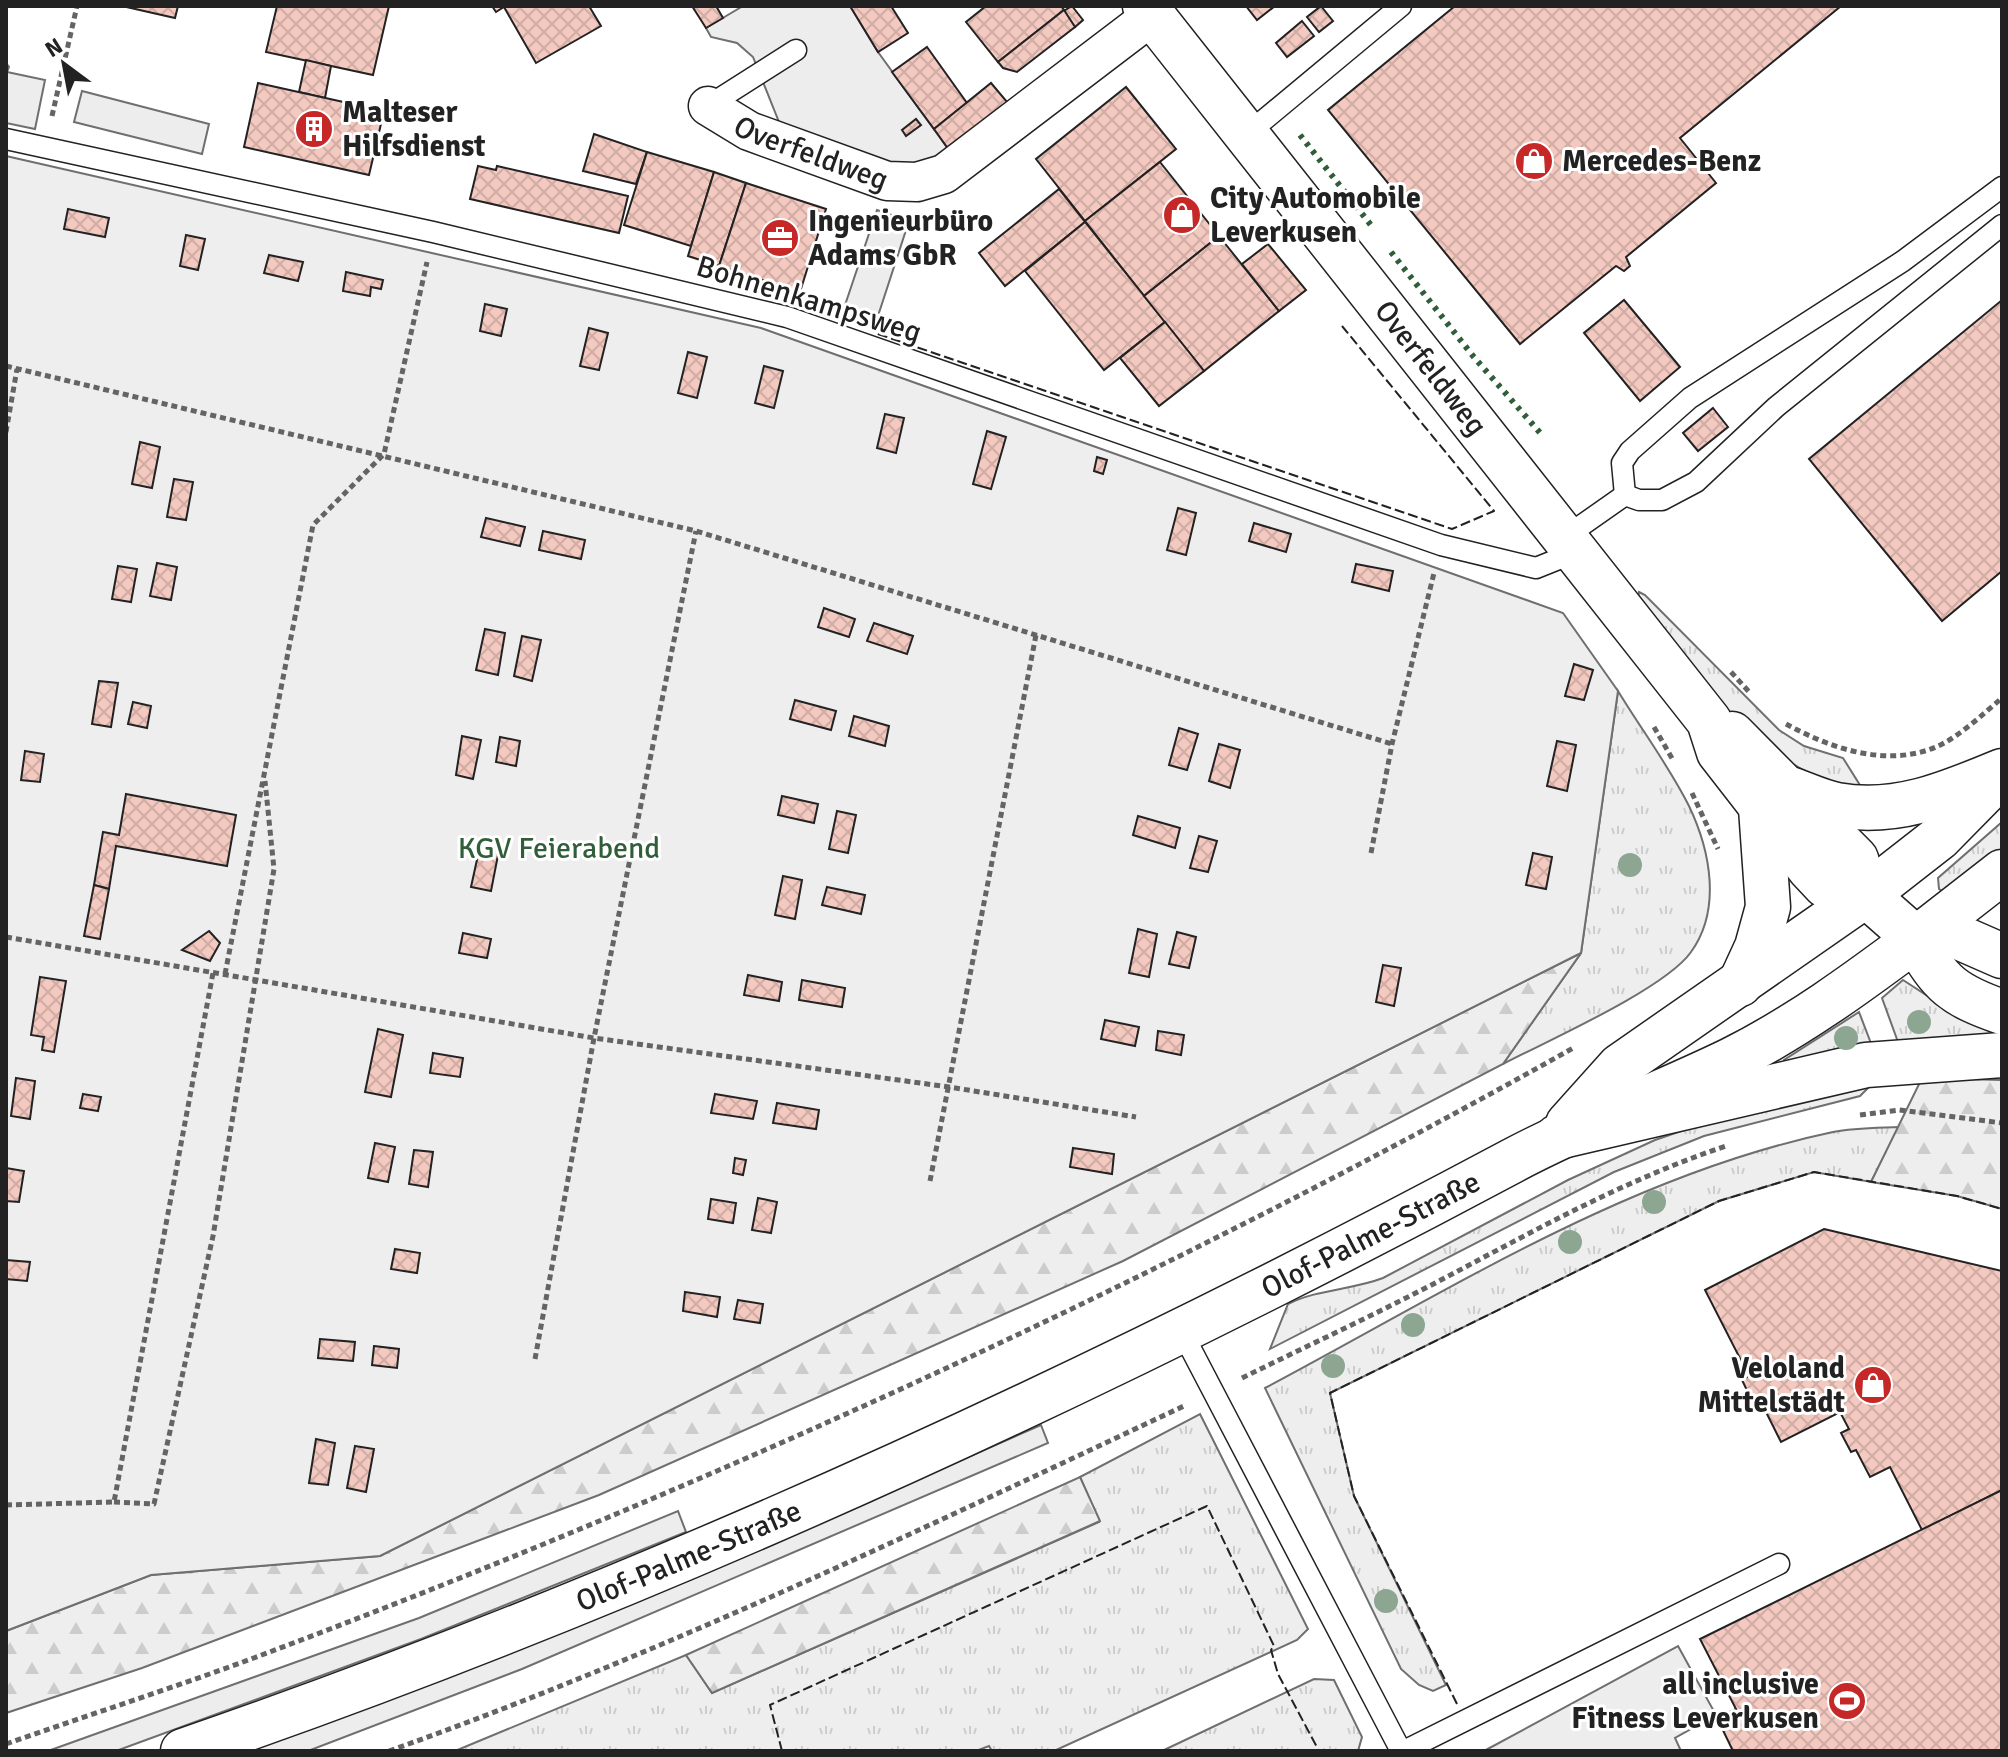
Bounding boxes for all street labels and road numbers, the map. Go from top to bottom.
street label: Overfeldweg [727,108,893,199]
street label: Bohnenkampsweg [692,248,926,351]
street label: Overfeldweg [1366,293,1495,443]
street label: Olof-Palme-Straße [1255,1163,1486,1307]
street label: Olof-Palme-Straße [571,1492,807,1620]

